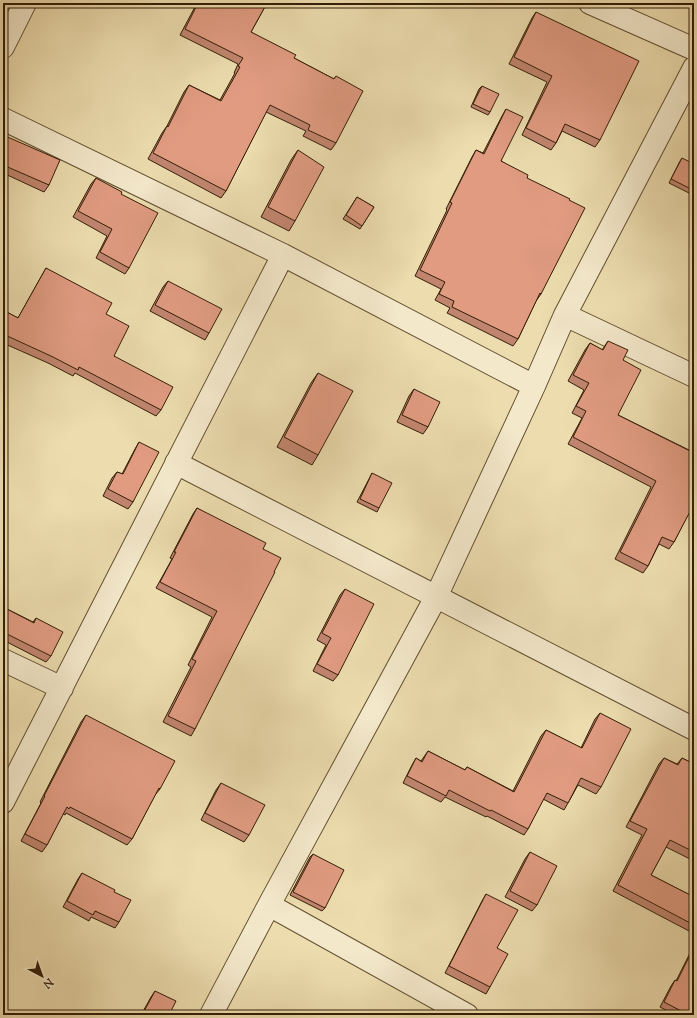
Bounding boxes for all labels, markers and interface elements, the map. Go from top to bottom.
north arrow [22,956,62,996]
text: N [39,973,57,992]

